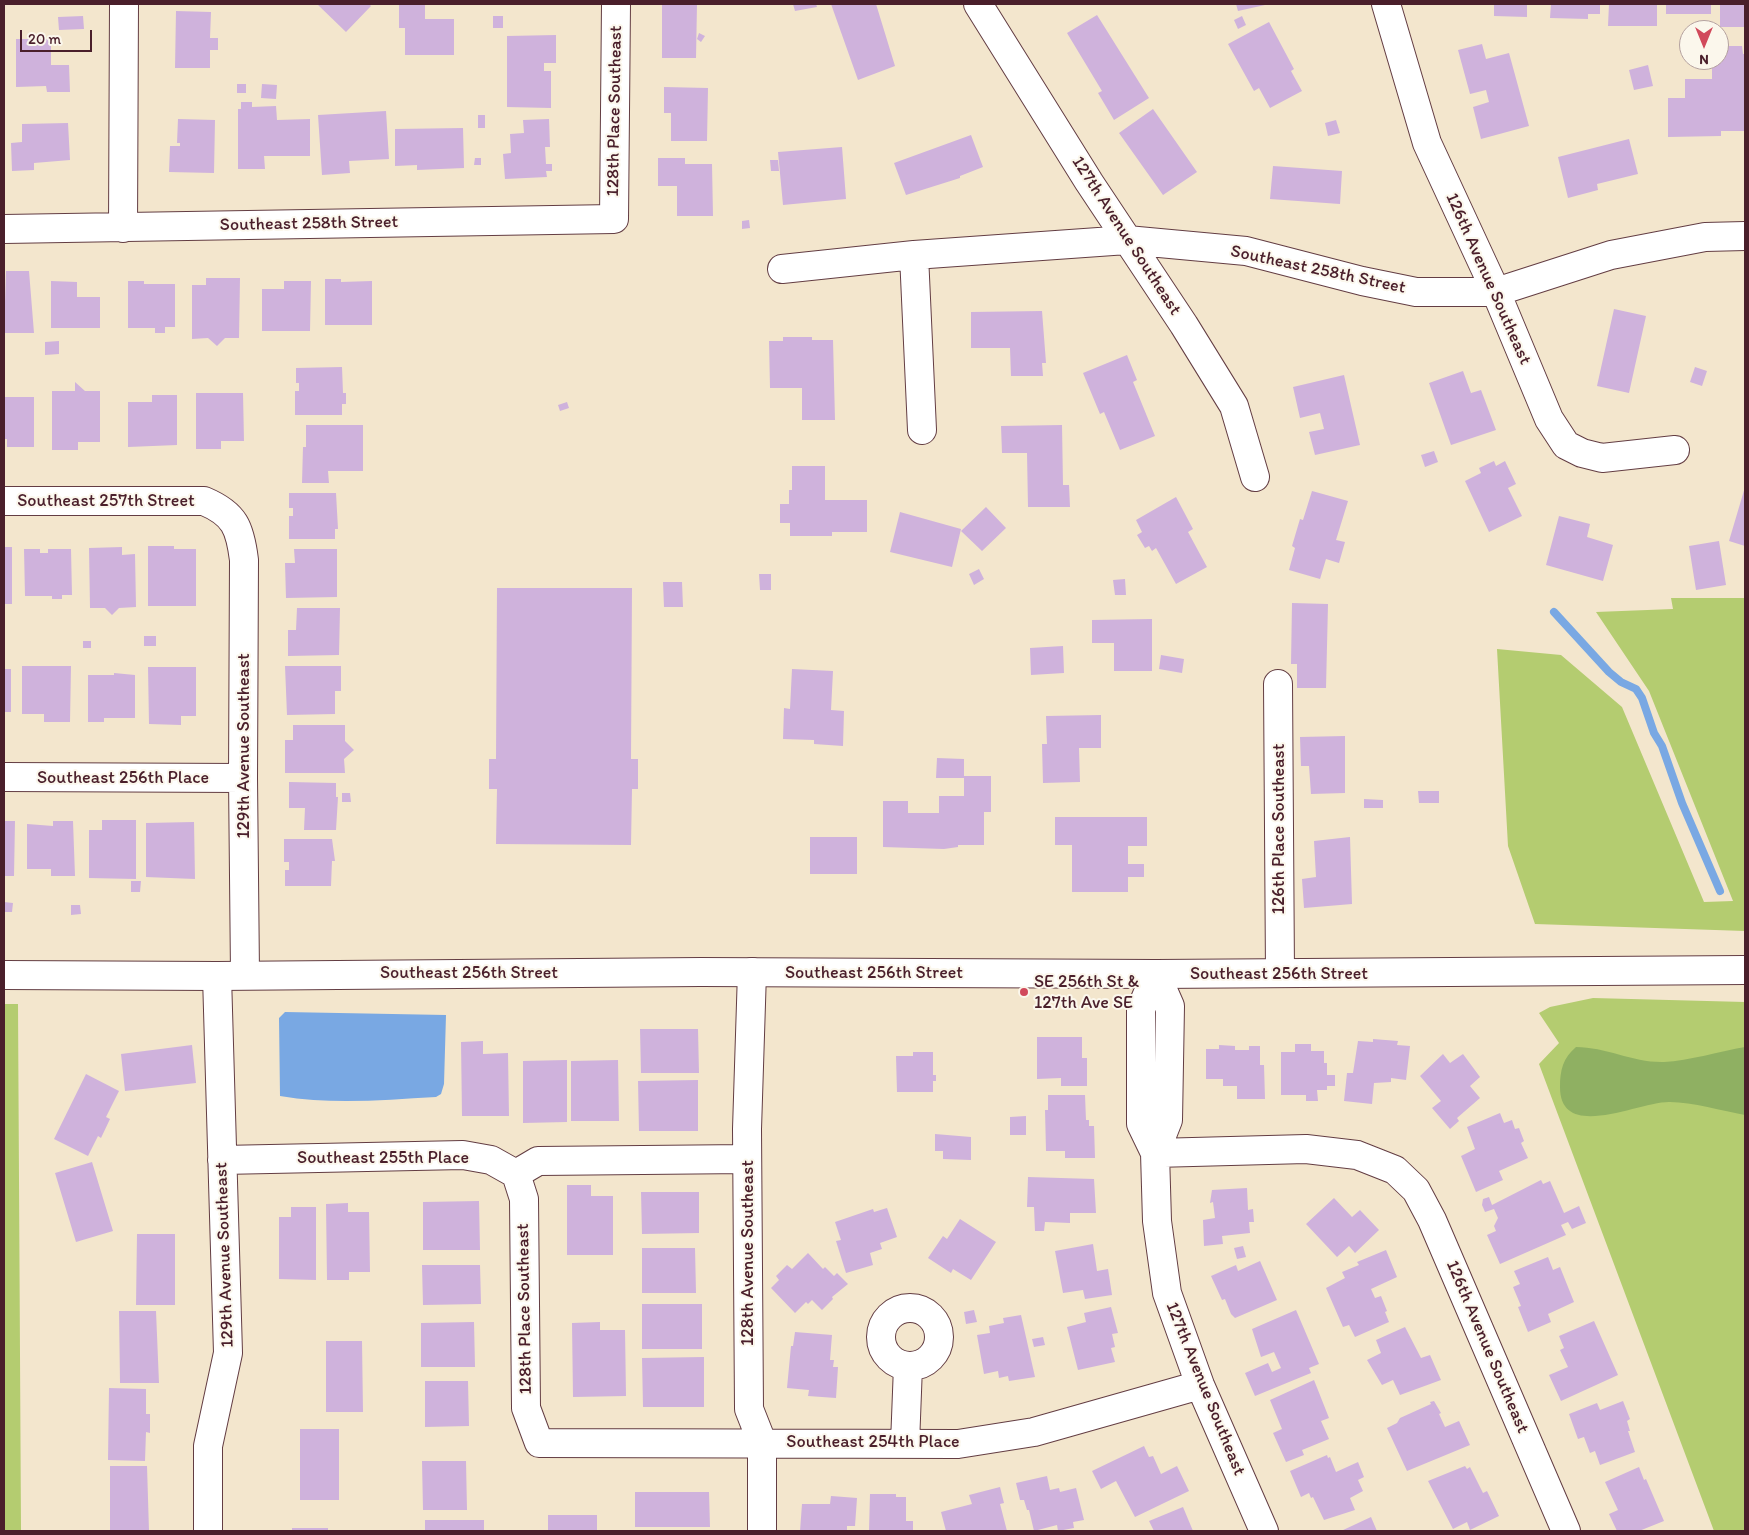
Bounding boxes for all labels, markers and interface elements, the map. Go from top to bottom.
scale bar [22,20,95,52]
north arrow [1679,20,1729,70]
street label: 128th Place Southeast [603,25,627,197]
text: 20 m [28,30,61,48]
text: N [1699,51,1709,68]
street label: 127th Avenue Southeast [1067,152,1185,320]
street label: 126th Avenue Southeast [1440,190,1536,368]
street label: Southeast 258th Street [220,212,398,236]
street label: Southeast 258th Street [1228,241,1408,299]
street label: Southeast 257th Street [17,490,195,512]
street label: 129th Avenue Southeast [233,653,255,839]
street label: 126th Place Southeast [1268,744,1290,914]
street label: Southeast 256th Place [37,767,209,789]
street label: Southeast 256th Street [380,962,558,984]
street label: Southeast 256th Street [785,962,963,984]
street label: Southeast 256th Street [1190,963,1368,985]
place label: SE 256th St & 127th Ave SE [1034,971,1139,1014]
marker: SE 256th St & 127th Ave SE [1018,986,1030,998]
street label: Southeast 255th Place [297,1147,469,1169]
street label: 128th Avenue Southeast [737,1160,759,1346]
street label: 129th Avenue Southeast [211,1162,239,1348]
street label: 128th Place Southeast [513,1223,537,1395]
street label: 126th Avenue Southeast [1441,1257,1533,1437]
street label: 127th Avenue Southeast [1160,1299,1250,1479]
street label: Southeast 254th Place [786,1431,960,1453]

